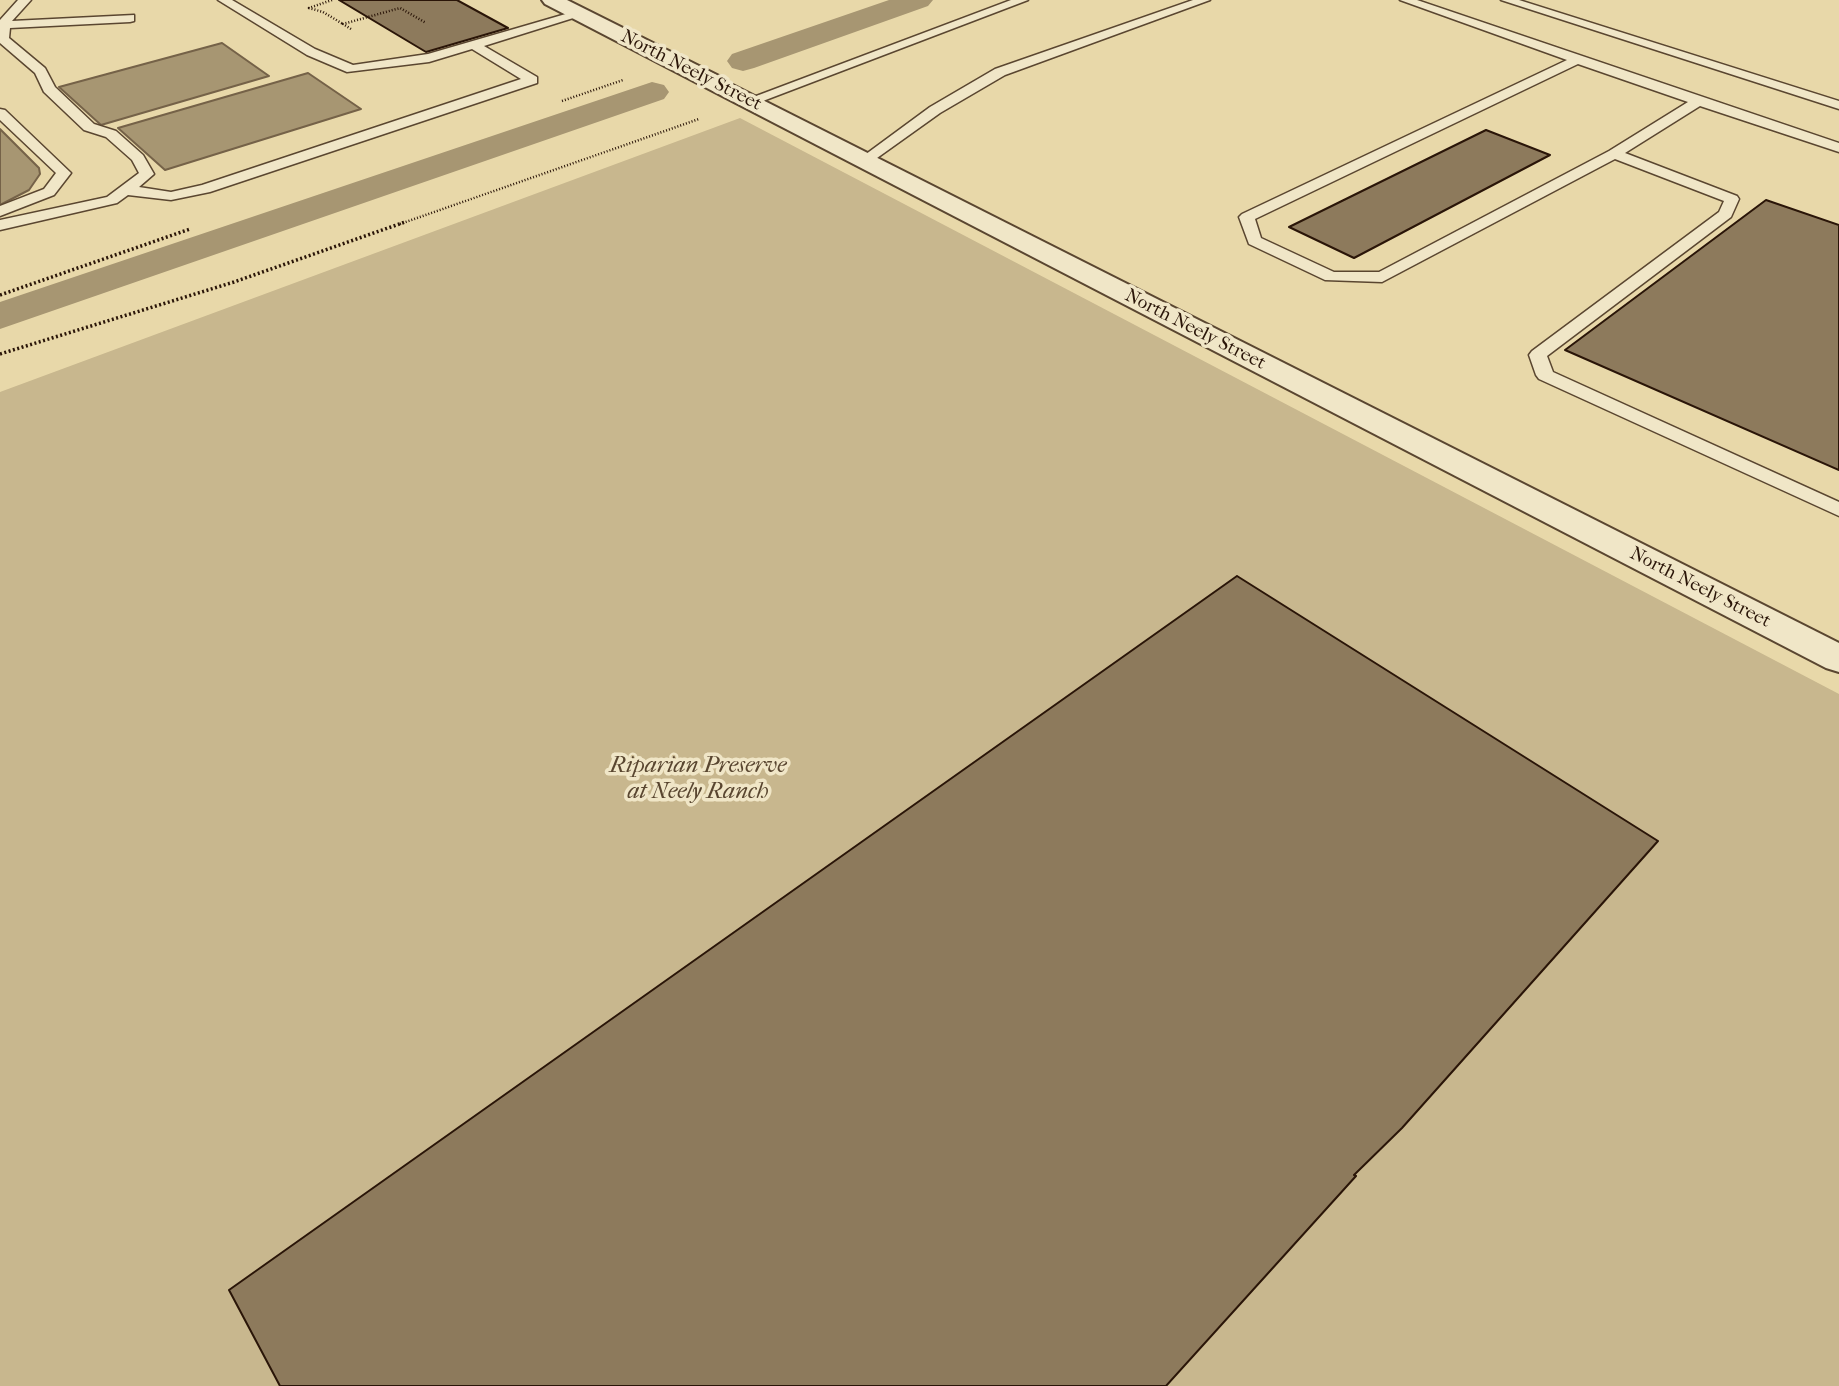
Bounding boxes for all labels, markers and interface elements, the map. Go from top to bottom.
street label: North Neely Street [617,26,765,116]
street label: North Neely Street [1121,285,1269,375]
street label: North Neely Street [1626,543,1774,633]
park label: Riparian Preserve at Neely Ranch [610,752,786,806]

